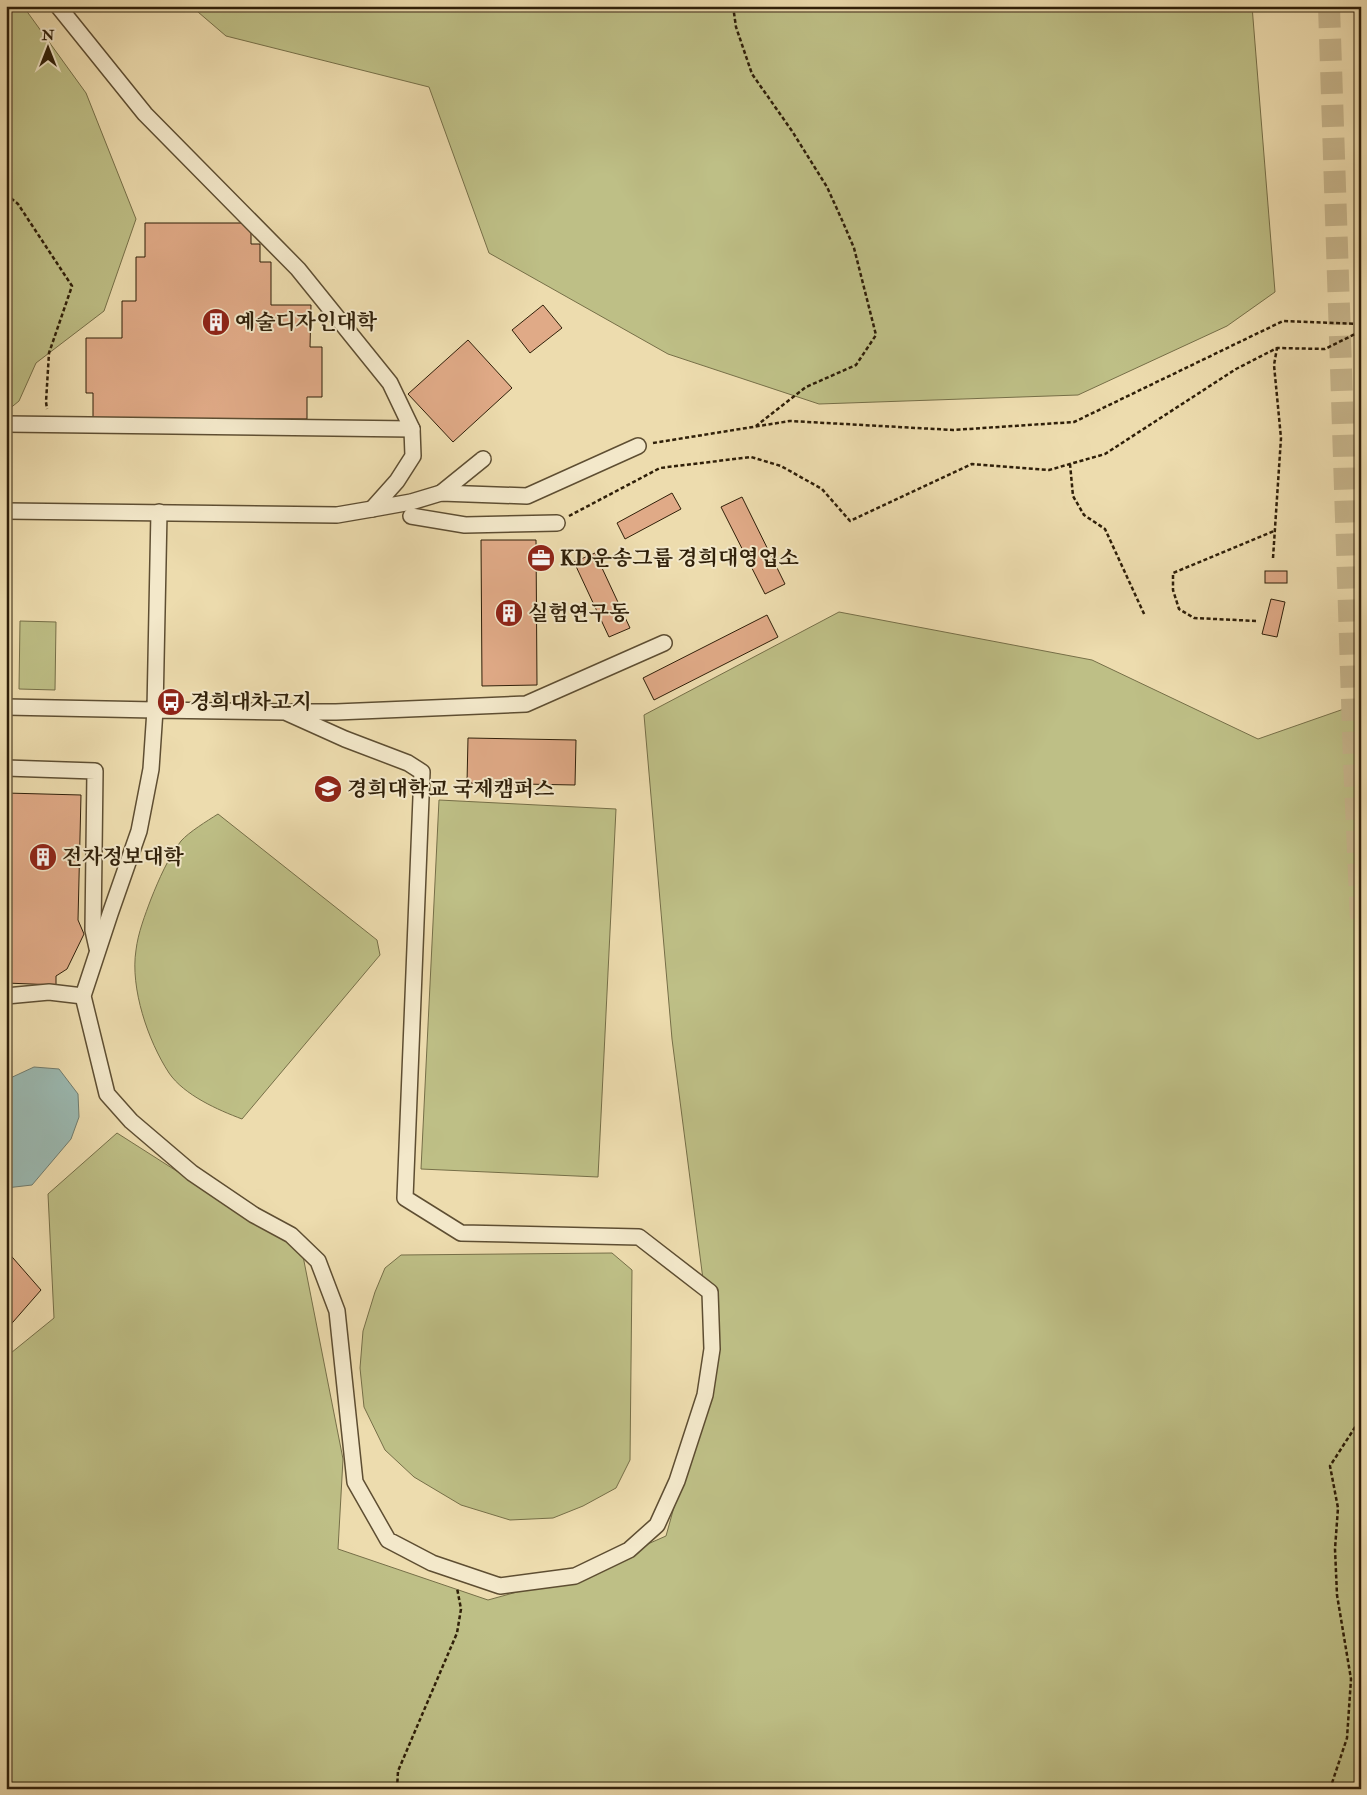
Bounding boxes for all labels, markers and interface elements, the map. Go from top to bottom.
north arrow [22,22,72,72]
text: N [41,27,55,44]
building icon: 예술디자인대학 [201,307,231,337]
place label: 예술디자인대학 [235,309,378,336]
office icon: KD운송그룹 경희대영업소 [526,543,556,573]
place label: KD운송그룹 경희대영업소 [560,545,799,572]
building icon: 실험연구동 [494,598,524,628]
place label: 실험연구동 [528,600,629,627]
bus stop icon: 경희대차고지 [156,687,186,717]
place label: 경희대차고지 [190,689,312,716]
school or university icon: 경희대학교 국제캠퍼스 [313,774,343,804]
place label: 경희대학교 국제캠퍼스 [347,776,554,803]
building icon: 전자정보대학 [28,842,58,872]
place label: 전자정보대학 [62,844,184,871]

